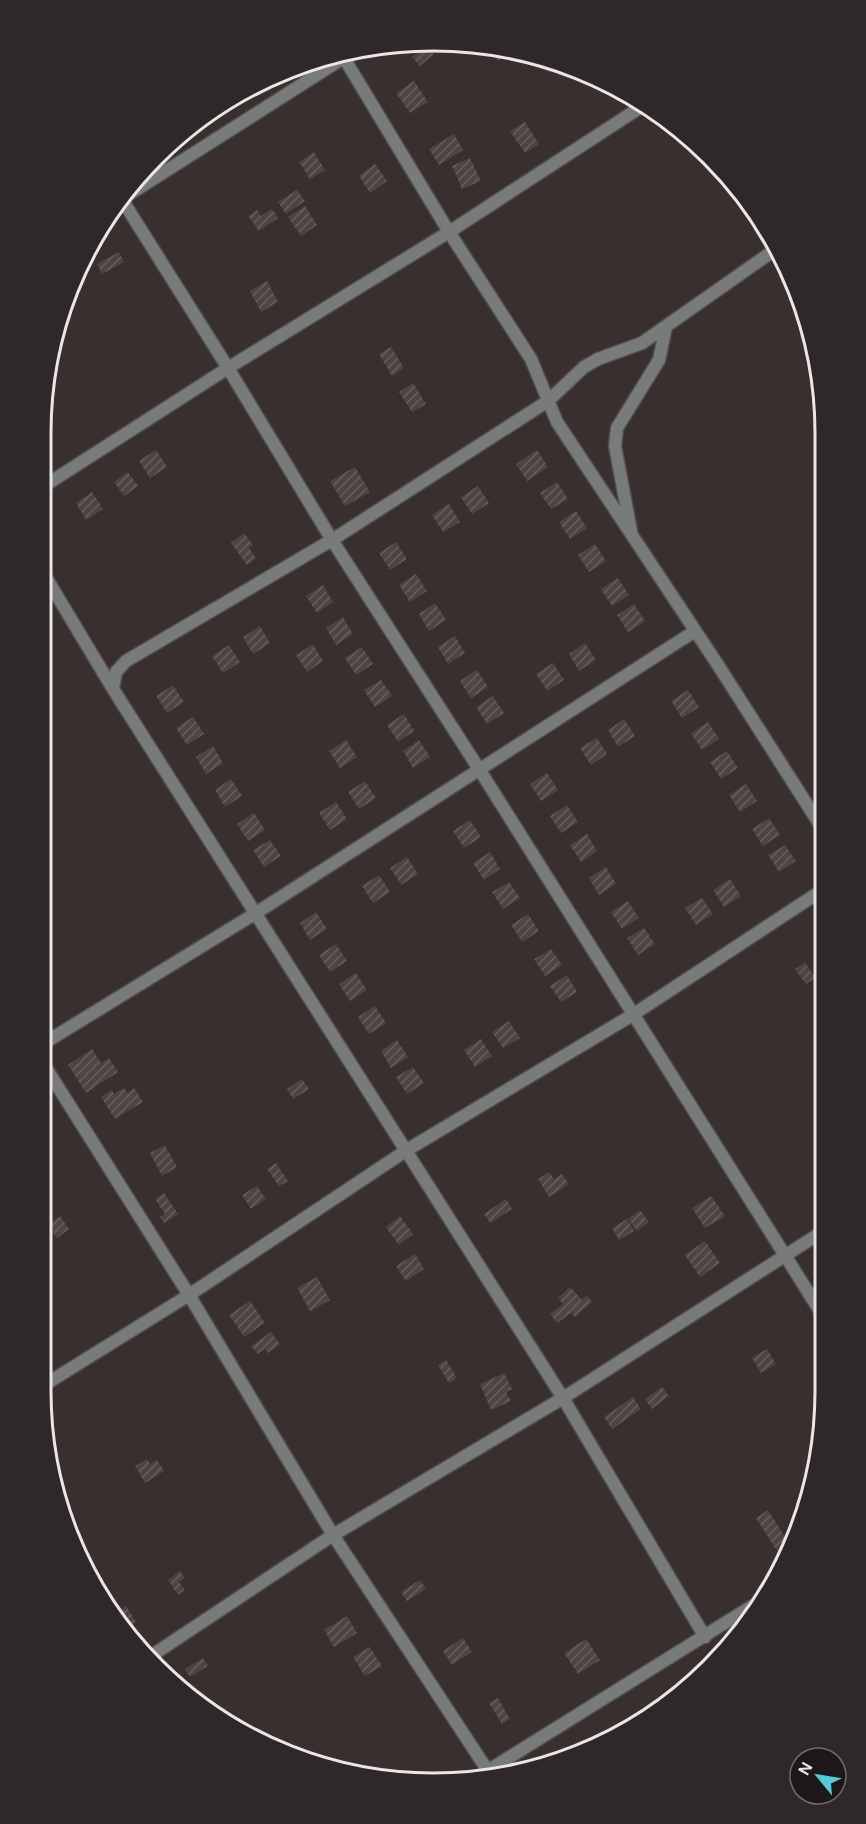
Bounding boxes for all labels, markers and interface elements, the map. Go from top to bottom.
north arrow [788,1746,848,1806]
text: N [793,1758,817,1779]

